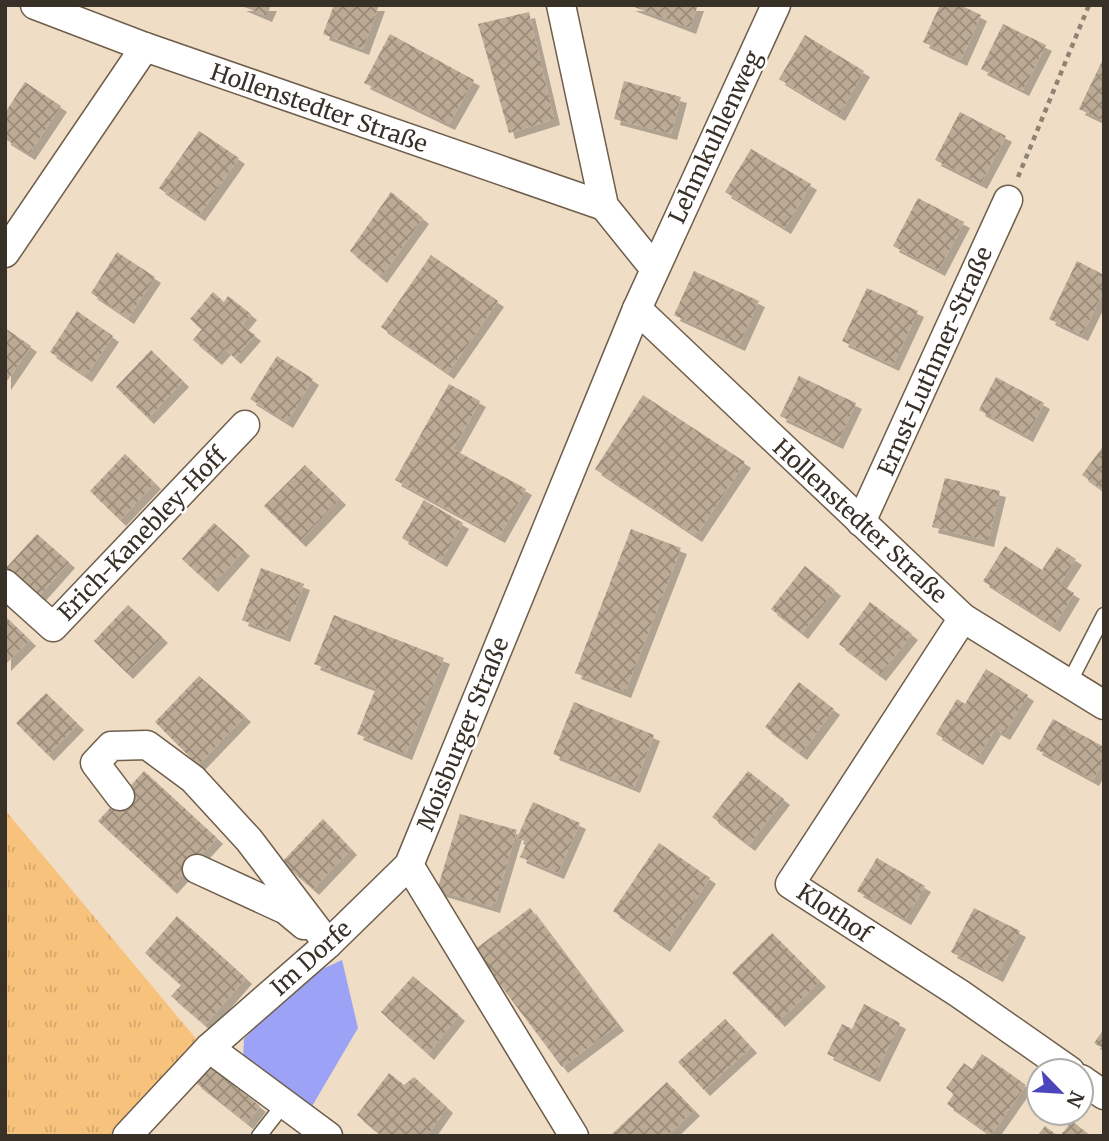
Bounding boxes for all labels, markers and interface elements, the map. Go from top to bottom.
street label: Lehmkuhlenweg [662,46,767,228]
street label: Hollenstedter Straße [207,57,431,158]
street label: Ernst-Luthmer-Straße [871,242,998,480]
street label: Hollenstedter Straße [767,432,953,609]
street label: Erich-Kanebley-Hoff [51,440,233,626]
street label: Moisburger Straße [410,633,515,835]
street label: Klothof [792,877,878,949]
street label: Im Dorfe [264,914,357,1001]
north arrow [1025,1057,1095,1127]
text: N [1061,1087,1089,1111]

